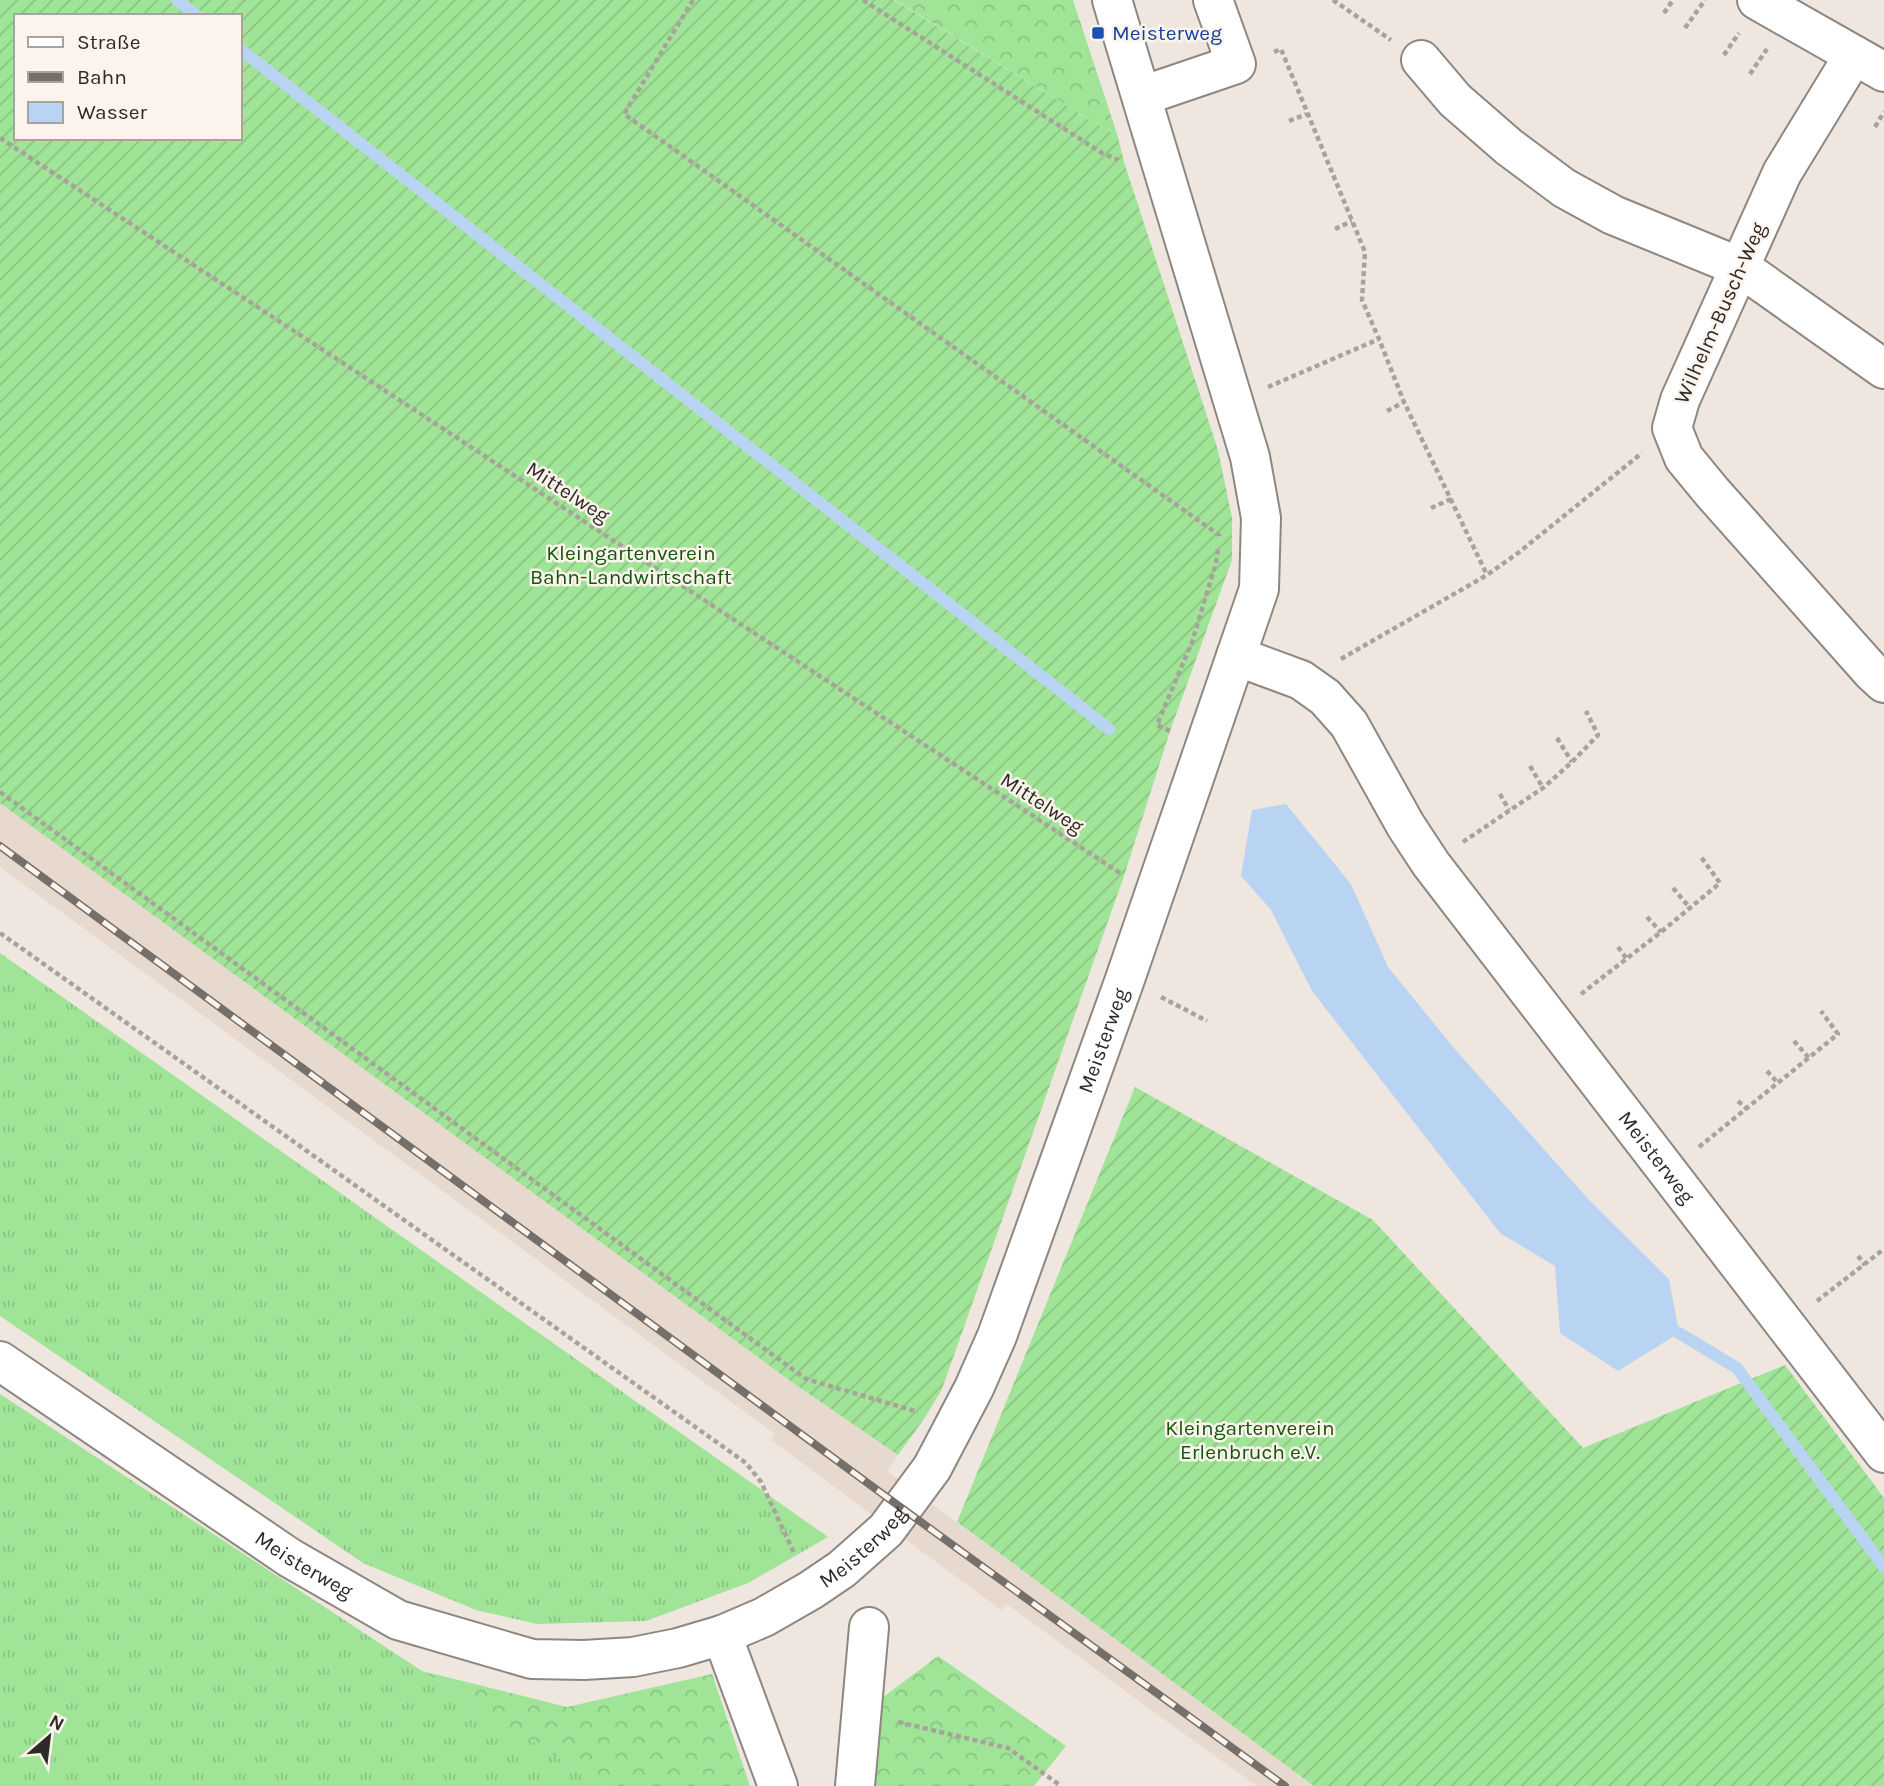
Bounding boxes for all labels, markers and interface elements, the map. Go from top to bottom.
legend [14,14,242,140]
place label: Meisterweg [1112,21,1222,45]
marker: Meisterweg [1090,25,1106,41]
text: Straße [77,30,140,54]
text: Bahn [77,65,127,89]
text: Wasser [77,100,148,124]
street label: Wilhelm-Busch-Weg [1669,219,1771,407]
street label: Mittelweg [522,456,614,528]
park label: Kleingartenverein Bahn-Landwirtschaft [530,541,732,589]
street label: Mittelweg [996,767,1088,839]
street label: Meisterweg [1073,985,1133,1096]
street label: Meisterweg [1613,1106,1700,1208]
park label: Kleingartenverein Erlenbruch e.V. [1165,1416,1335,1464]
street label: Meisterweg [815,1502,911,1593]
street label: Meisterweg [250,1526,357,1604]
north arrow [14,1702,84,1772]
text: N [45,1710,68,1736]

